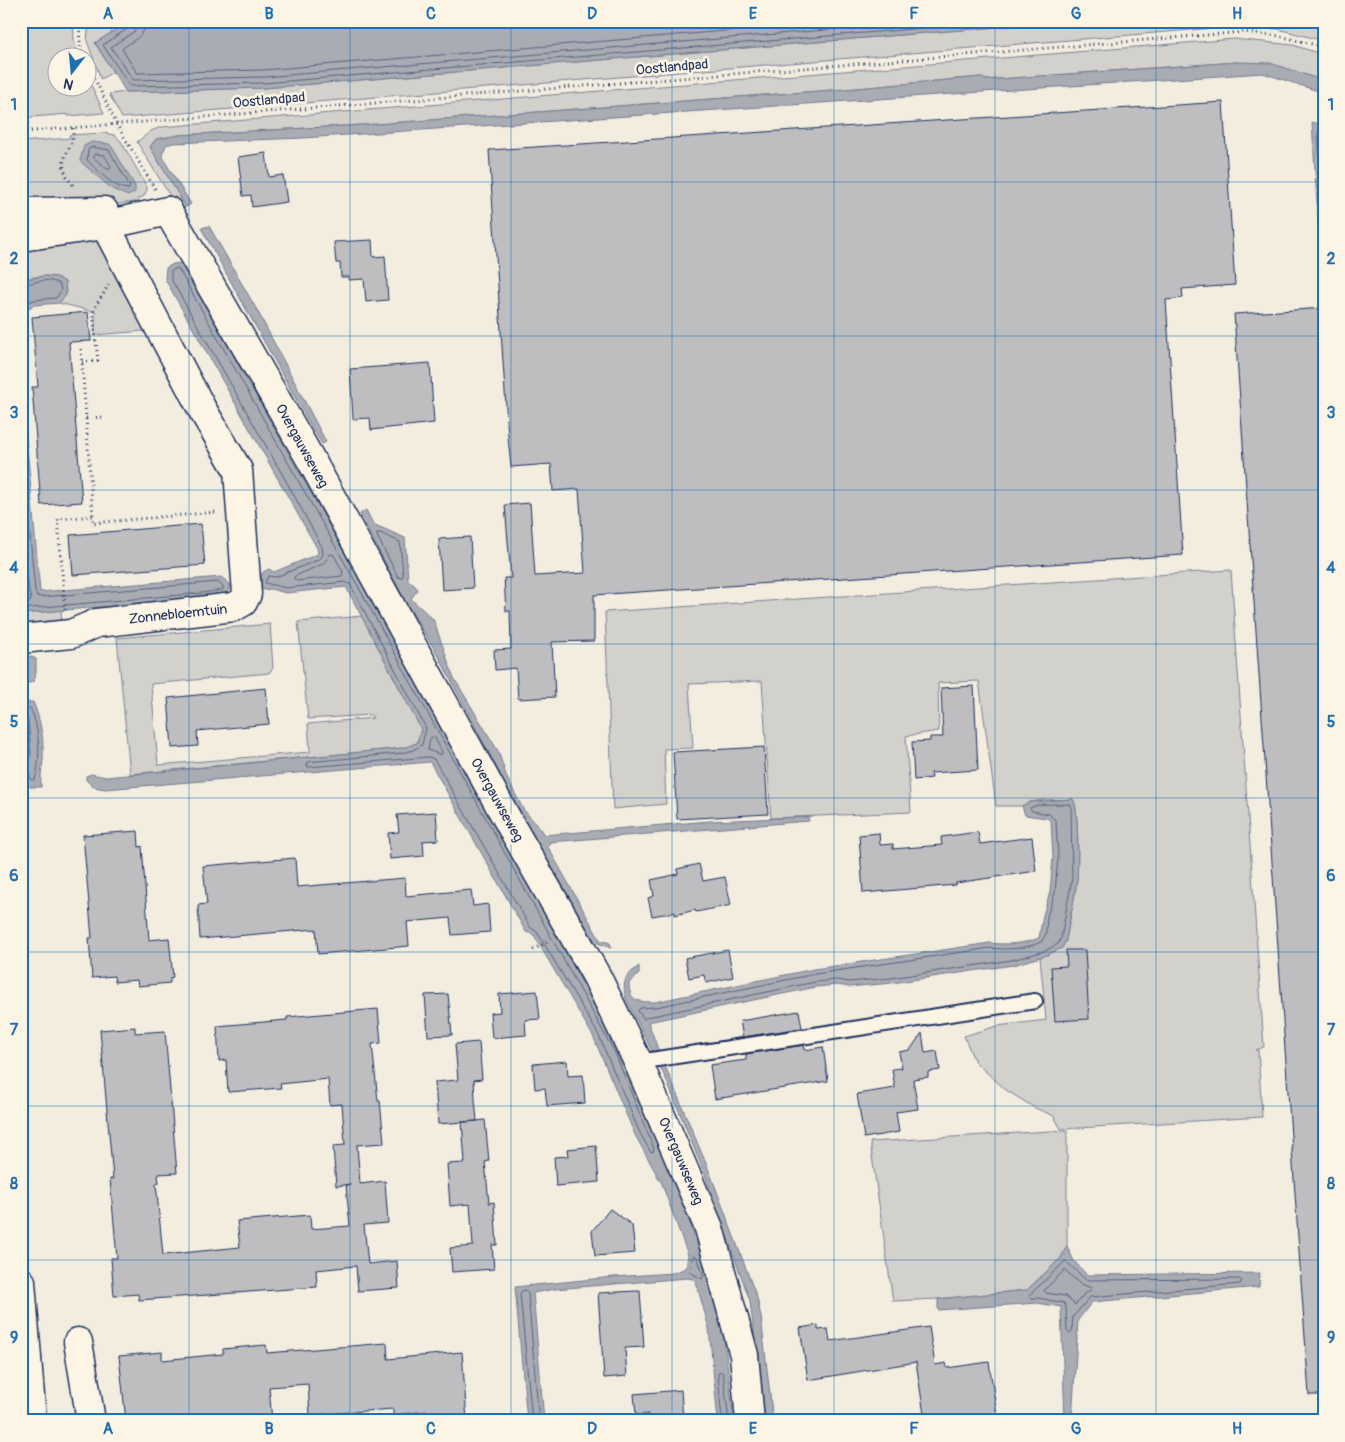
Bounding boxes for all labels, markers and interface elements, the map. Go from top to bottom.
text: A [103,4,114,24]
text: B [264,4,274,24]
text: C [426,4,436,24]
text: D [587,4,597,24]
text: E [749,4,758,24]
text: F [909,4,919,24]
text: G [1071,4,1082,24]
text: H [1232,4,1242,24]
north arrow [48,48,98,98]
street label: Oostlandpad [635,55,709,79]
text: N [62,75,75,93]
street label: Oostlandpad [232,88,306,112]
text: 1 [11,95,17,115]
text: 1 [1328,95,1334,115]
text: 2 [10,249,19,269]
text: 2 [1327,249,1336,269]
street label: Overgauwseweg [272,401,332,491]
text: 3 [10,403,19,423]
text: 3 [1327,403,1336,423]
text: 4 [9,558,19,578]
text: 4 [1326,558,1336,578]
street label: Zonnebloemtuin [128,600,228,628]
text: 5 [10,712,19,732]
text: 5 [1327,712,1336,732]
street label: Overgauwseweg [467,755,527,845]
text: 6 [9,866,19,886]
text: 6 [1326,866,1336,886]
text: 7 [10,1020,19,1040]
text: 7 [1327,1020,1336,1040]
street label: Overgauwseweg [655,1115,707,1207]
text: 8 [10,1174,18,1194]
text: 8 [1327,1174,1335,1194]
text: 9 [10,1328,18,1348]
text: 9 [1327,1328,1335,1348]
text: A [103,1419,114,1439]
text: B [264,1419,274,1439]
text: C [426,1419,436,1439]
text: D [587,1419,597,1439]
text: E [749,1419,758,1439]
text: F [909,1419,919,1439]
text: G [1071,1419,1082,1439]
text: H [1232,1419,1242,1439]

